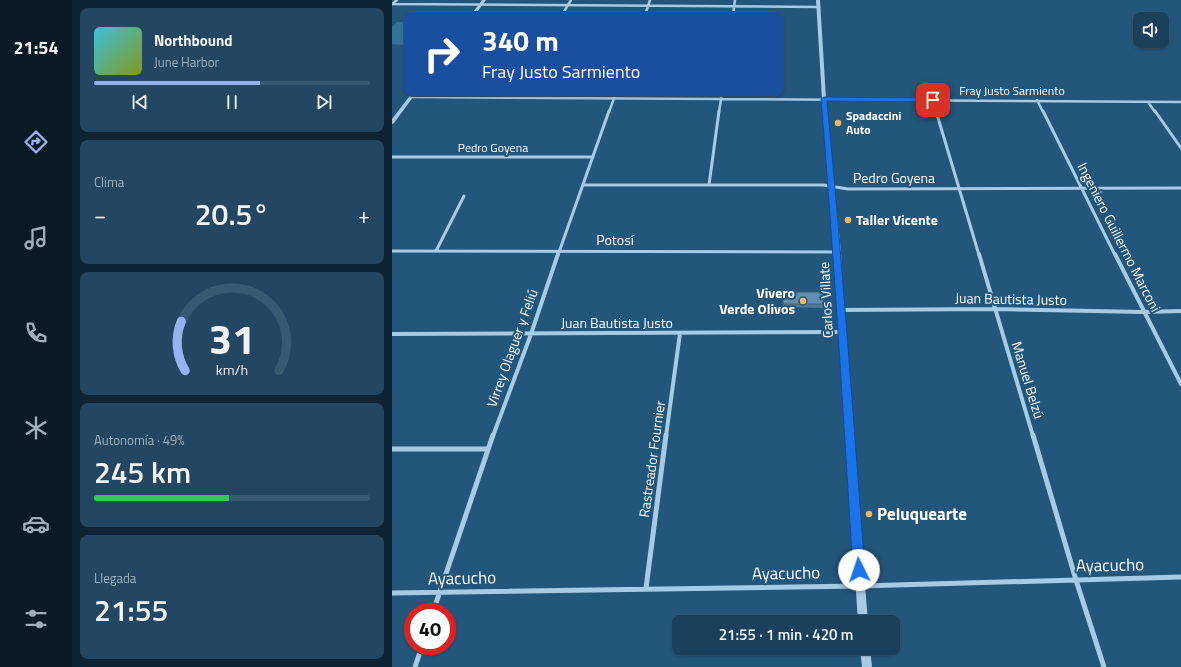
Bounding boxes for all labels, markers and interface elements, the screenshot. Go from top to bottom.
map controls [1133,12,1169,48]
button: sound [1133,12,1169,48]
text: 340 m [482,19,559,62]
icon: right [416,28,468,80]
text: Northbound [154,29,233,52]
text: 21:54 [14,34,58,61]
text: June Harbor [154,52,219,72]
text: Fray Justo Sarmiento [482,58,640,85]
street label: Fray Justo Sarmiento [959,81,1065,100]
pin [916,83,950,117]
icon: arrive [922,89,944,111]
icon: previous [129,91,151,113]
icon: pause [221,91,243,113]
icon: next [313,91,335,113]
place label: Spadaccini Auto [846,106,901,139]
marker: Spadaccini Auto [833,118,843,128]
icon: directions [22,128,50,156]
street label: Pedro Goyena [458,138,528,157]
street label: Ingeniero Guillermo Marconi [1073,158,1166,315]
street label: Pedro Goyena [853,167,935,188]
text: Clima [94,172,124,192]
text: 20.5° [195,191,269,237]
text: − [94,198,106,232]
text: + [358,198,370,232]
place label: Taller Vicente [856,209,938,230]
marker: Taller Vicente [843,215,853,225]
icon: music [22,224,50,252]
street label: Potosí [596,229,635,250]
street label: Carlos Villate [813,261,838,339]
place label: Vivero Verde Olivos [719,282,795,319]
street label: Virrey Olaguer y Feliú [480,286,543,410]
street label: Juan Bautista Justo [955,287,1067,310]
marker: Vivero Verde Olivos [798,296,808,306]
text: 31 [209,307,255,370]
street label: Juan Bautista Justo [561,312,673,333]
icon: phone [22,319,50,347]
street label: Manuel Belzú [1007,339,1050,421]
text: km/h [216,359,248,381]
street label: Rastreador Fournier [633,399,670,519]
icon: climate [22,414,50,442]
text: Autonomía · 49% [94,430,185,450]
text: 245 km [94,449,191,495]
place label: Peluquearte [877,501,967,527]
marker: Peluquearte [864,509,874,519]
icon: car [22,510,50,538]
position arrow [838,549,880,591]
street label: Ayacucho [1076,551,1144,579]
street label: Ayacucho [752,559,820,587]
street label: Ayacucho [428,564,496,592]
text: Llegada [94,568,136,588]
text: 21:55 [94,587,168,633]
speed limit sign: 40 [404,603,456,655]
icon: filters [22,605,50,633]
text: 21:55 · 1 min · 420 m [719,623,853,646]

